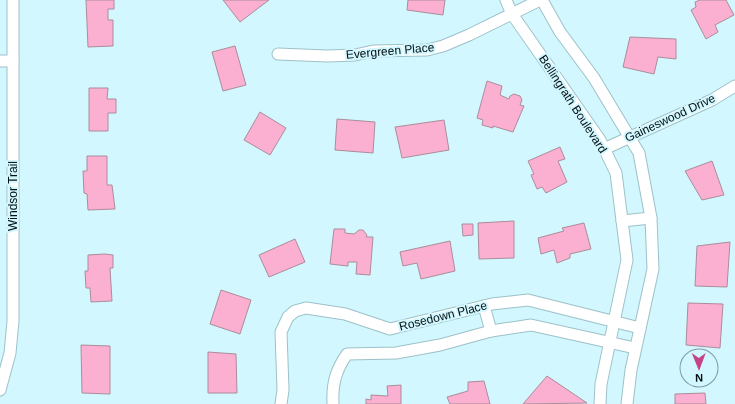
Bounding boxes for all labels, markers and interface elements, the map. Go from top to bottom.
street label: Evergreen Place [345,40,435,62]
street label: Bellingrath Boulevard [536,52,610,156]
street label: Gaineswood Drive [623,91,718,145]
street label: Windsor Trail [6,161,20,231]
street label: Rosedown Place [398,298,489,334]
north arrow [679,348,719,388]
text: N [695,372,703,384]

